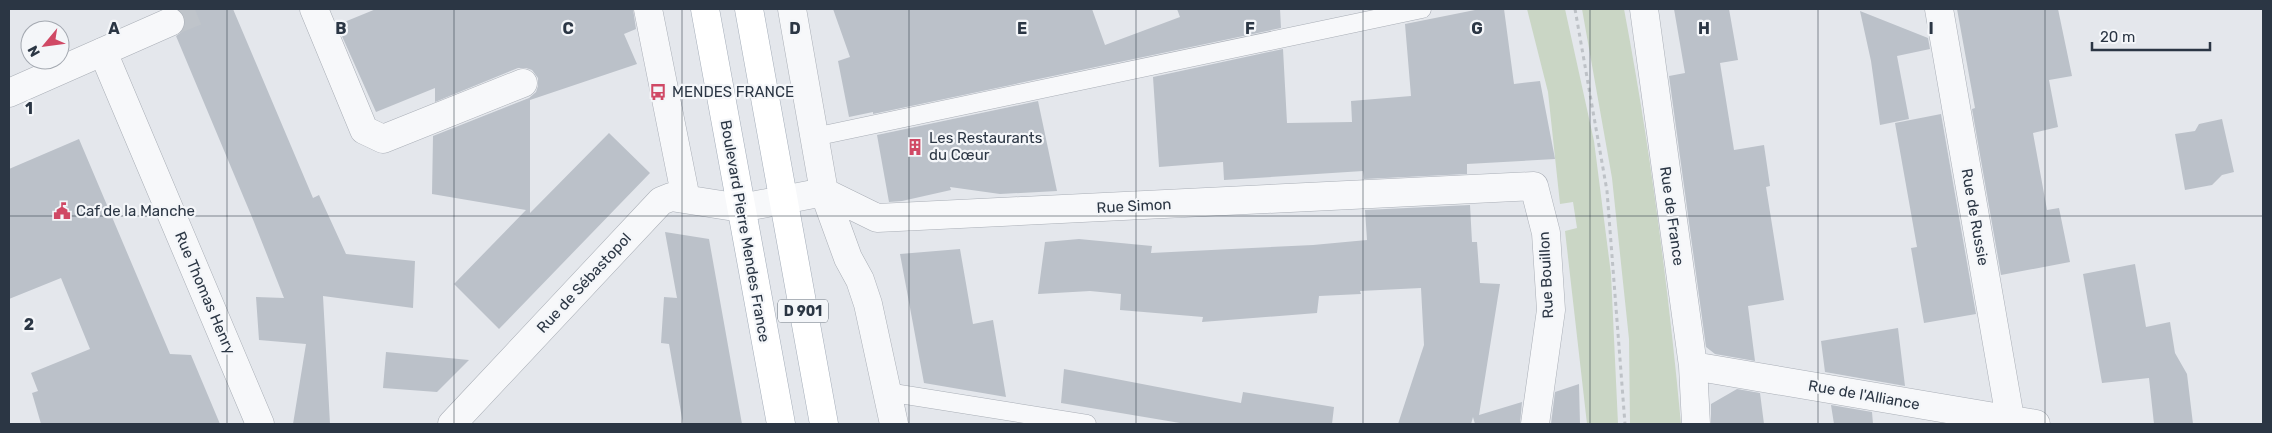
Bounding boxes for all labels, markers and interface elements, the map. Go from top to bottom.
text: A [108,19,120,38]
text: B [335,19,347,38]
text: C [562,19,574,38]
text: D [789,19,801,38]
text: E [1017,19,1027,38]
text: F [1245,19,1255,38]
text: G [1471,19,1483,38]
text: H [1698,19,1710,38]
text: I [1928,19,1934,38]
north arrow [20,20,70,70]
scale bar [2092,20,2210,52]
text: 20 m [2100,28,2135,46]
text: N [24,43,44,60]
bus stop icon: MENDES FRANCE [648,82,668,102]
place label: MENDES FRANCE [672,83,794,101]
text: 1 [25,99,33,118]
street label: Boulevard Pierre Mendes France [717,119,773,343]
place label: Les Restaurants du Cœur [929,129,1043,164]
building icon: Les Restaurants du Cœur [905,137,925,157]
street label: Rue de France [1656,165,1688,267]
street label: Rue de Russie [1958,167,1992,267]
street label: Rue Simon [1096,195,1172,217]
public building icon: Caf de la Manche [52,201,72,221]
place label: Caf de la Manche [76,202,195,220]
street label: Rue Thomas Henry [171,229,239,357]
street label: Rue de Sébastopol [533,229,635,337]
street label: Rue Bouillon [1535,231,1557,319]
road number: D 901 [778,300,828,322]
text: 2 [24,315,34,334]
street label: Rue de l'Alliance [1807,376,1921,414]

